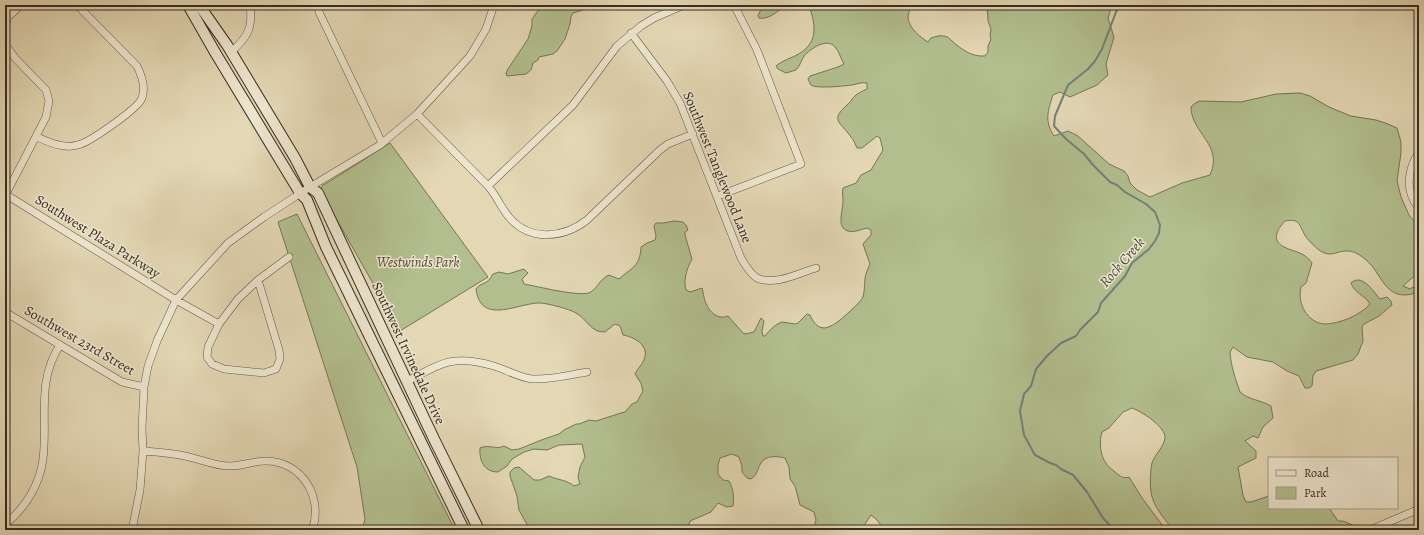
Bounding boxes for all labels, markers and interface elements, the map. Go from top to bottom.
street label: Southwest Tanglewood Lane [678,89,757,246]
street label: Southwest Plaza Parkway [32,190,165,283]
water label: Rock Creek [1095,233,1149,291]
park label: Westwinds Park [377,253,459,272]
street label: Southwest Irvinedale Drive [367,279,450,427]
street label: Southwest 23rd Street [21,301,139,380]
legend [1268,457,1398,509]
text: Road [1304,465,1330,481]
text: Park [1304,485,1327,501]

